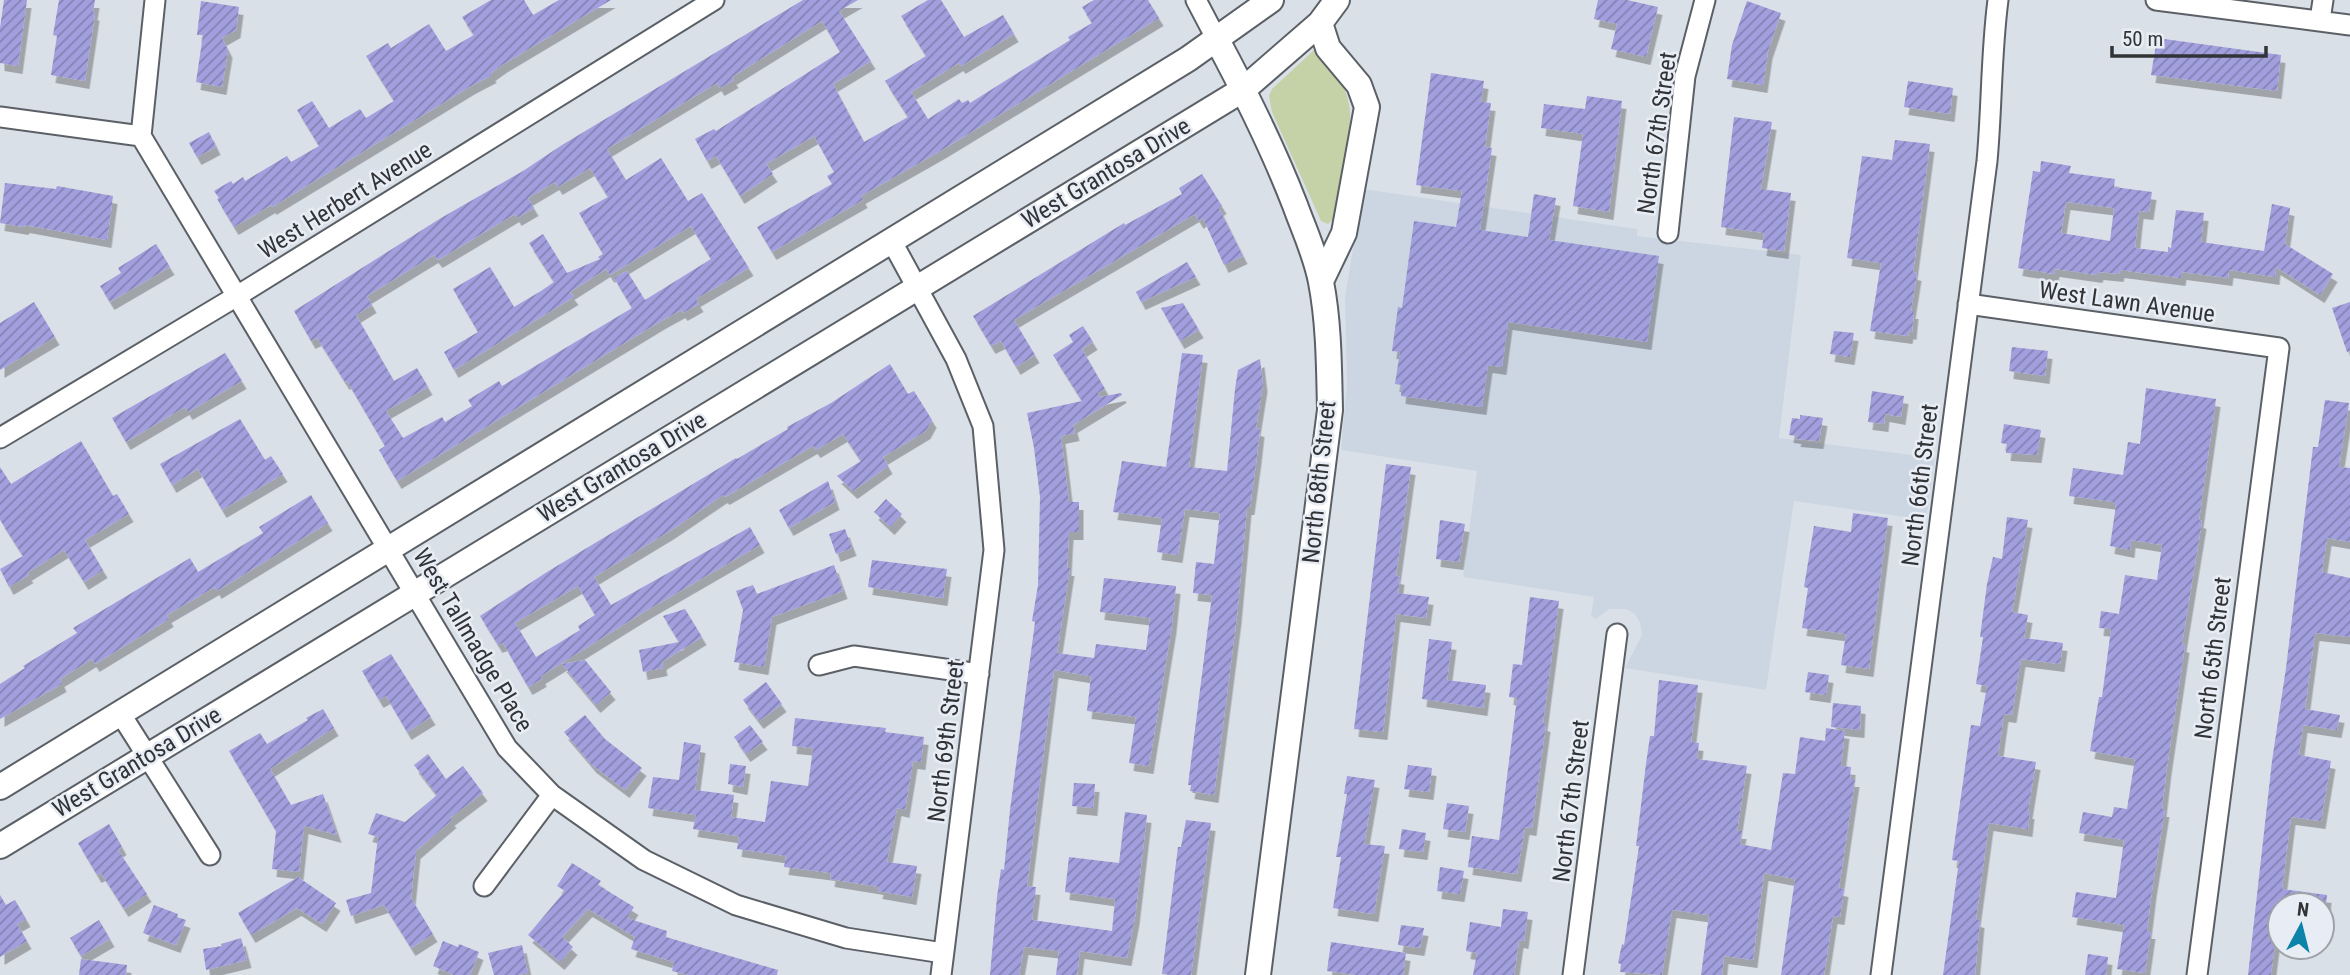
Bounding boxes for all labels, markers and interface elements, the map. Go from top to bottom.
scale bar [2112,14,2266,58]
text: 50 m [2122,27,2163,51]
street label: North 67th Street [1632,50,1682,216]
street label: West Grantosa Drive [1017,112,1195,234]
street label: West Herbert Avenue [253,135,437,265]
street label: West Lawn Avenue [2037,276,2217,328]
street label: North 68th Street [1297,399,1341,565]
street label: North 66th Street [1896,402,1944,568]
street label: West Grantosa Drive [533,406,711,528]
street label: West Tallmadge Place [407,543,539,737]
street label: North 65th Street [2189,575,2237,741]
street label: North 69th Street [922,658,970,824]
street label: West Grantosa Drive [48,701,226,823]
street label: North 67th Street [1547,718,1595,884]
north arrow [2266,891,2336,961]
text: N [2296,897,2310,922]

